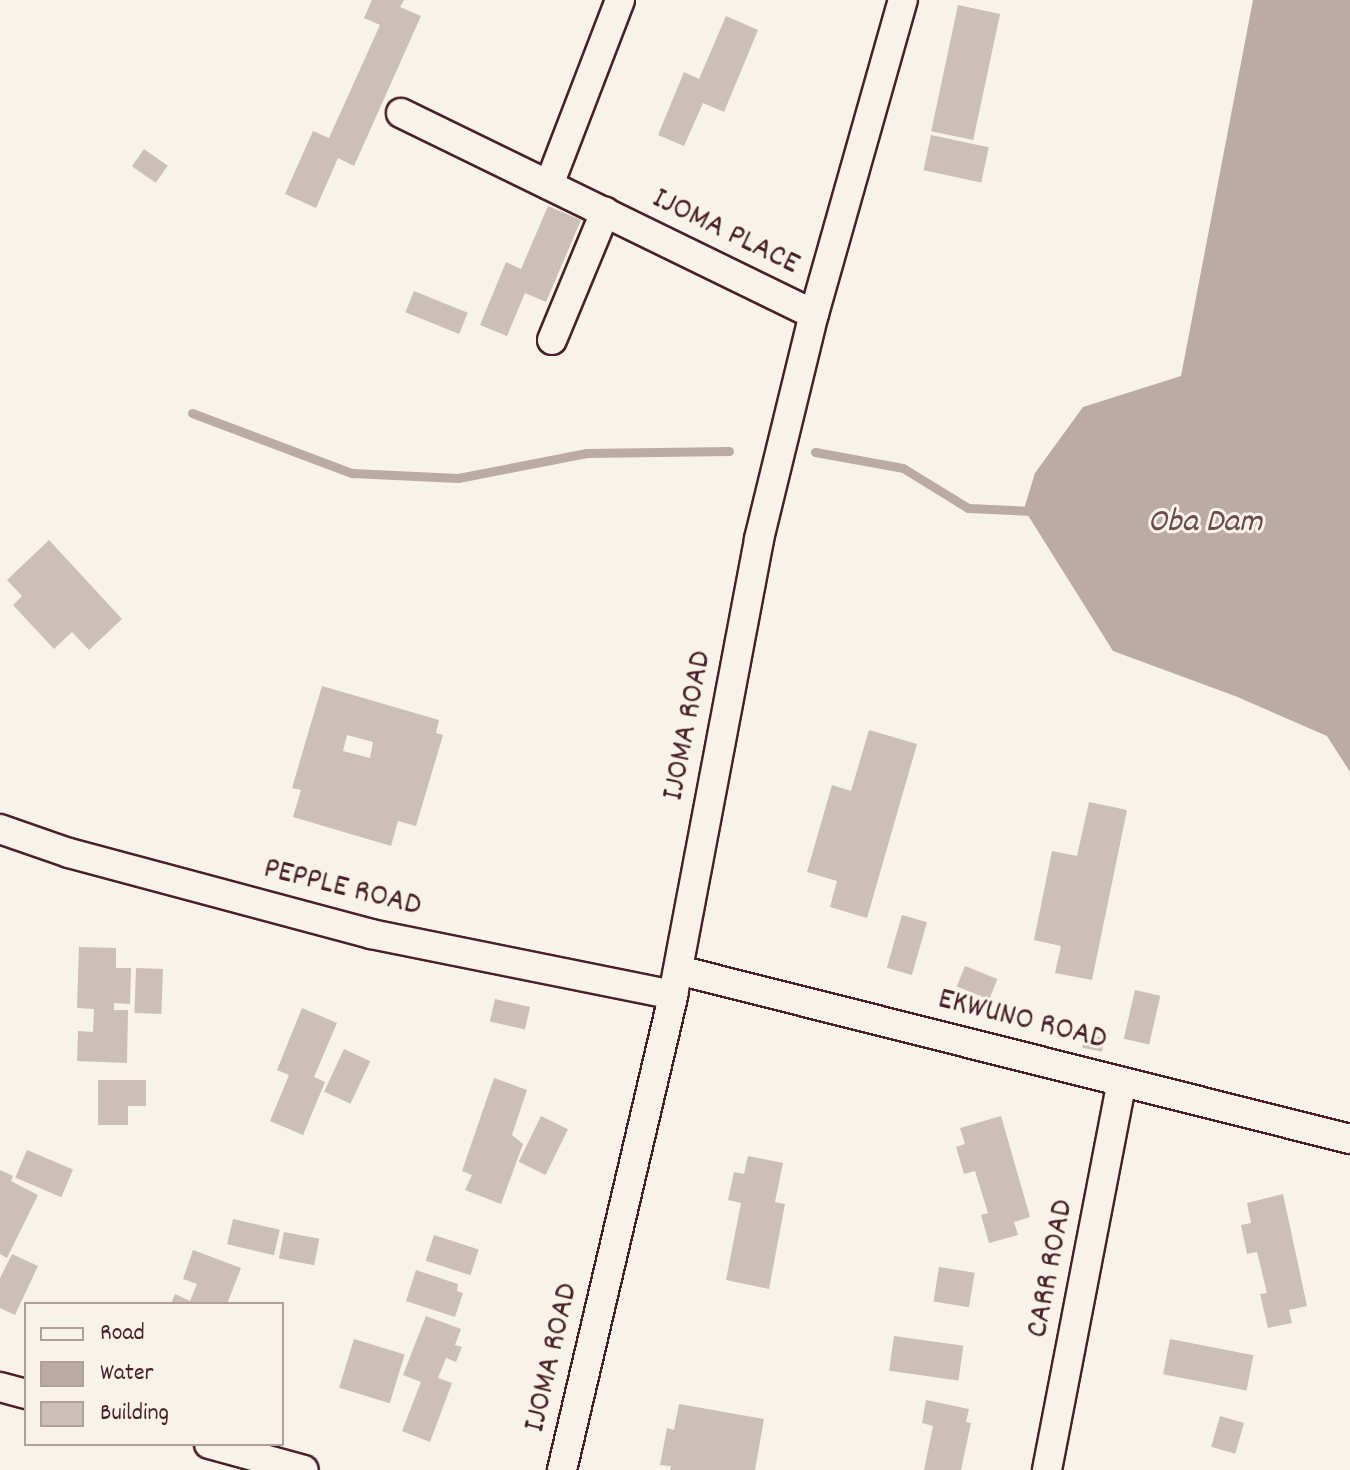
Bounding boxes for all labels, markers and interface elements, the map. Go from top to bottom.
street label: IJOMA PLACE [645,181,805,285]
water label: Oba Dam [1148,504,1262,544]
street label: IJOMA ROAD [656,648,722,804]
street label: PEPPLE ROAD [259,851,425,927]
street label: EKWUNO ROAD [934,981,1110,1061]
street label: CARR ROAD [1020,1197,1084,1341]
street label: IJOMA ROAD [517,1280,589,1436]
legend [24,1302,284,1446]
text: Road [100,1317,145,1351]
text: Water [100,1357,153,1391]
text: Building [100,1397,169,1431]

